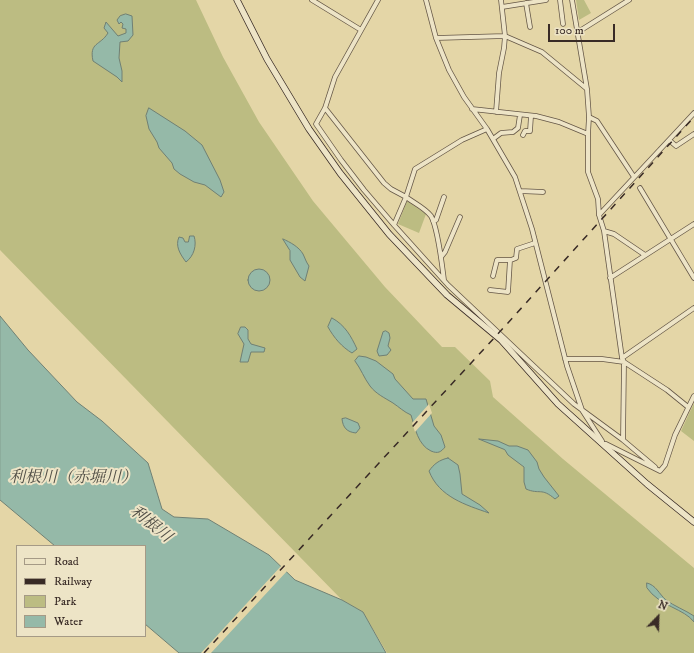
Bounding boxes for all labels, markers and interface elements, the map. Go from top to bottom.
scale bar [550,16,617,42]
text: 100 m [555,23,584,38]
water label: 利根川（赤堀川） [9,469,137,489]
water label: 利根川 [125,502,175,548]
legend [16,545,146,637]
text: Road [54,554,79,569]
text: Railway [54,574,92,589]
text: Park [54,594,76,609]
north arrow [638,597,678,637]
text: N [656,598,670,614]
text: Water [54,614,83,629]

